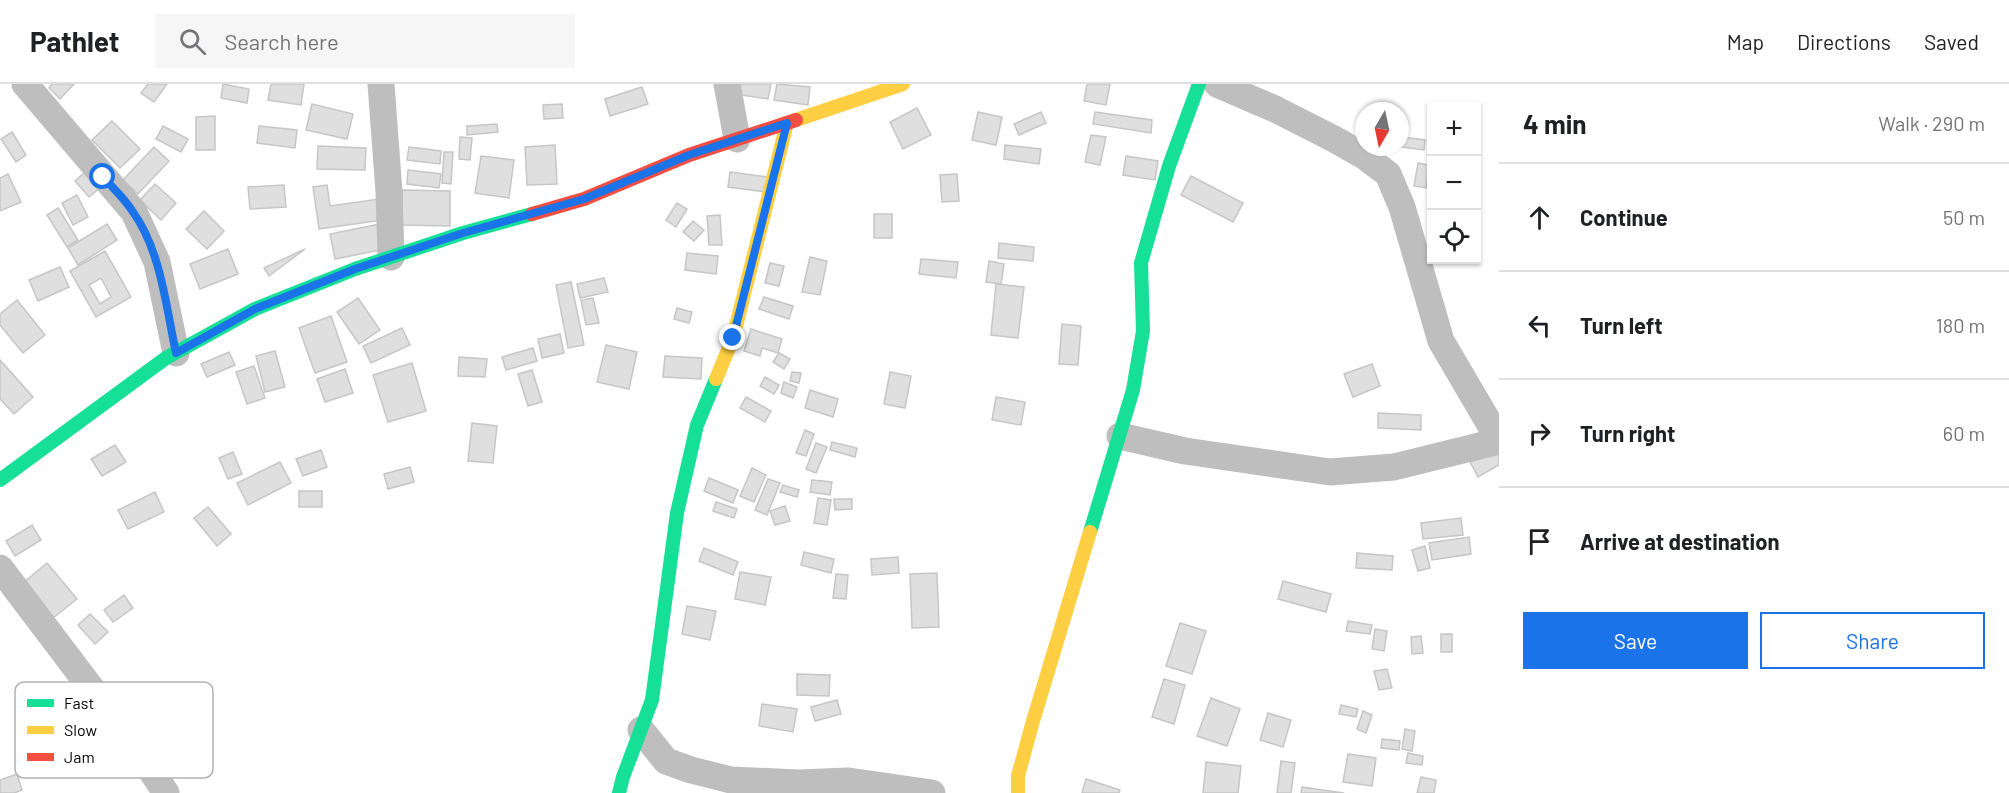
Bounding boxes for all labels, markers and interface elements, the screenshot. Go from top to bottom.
search box [155,14,575,68]
text: Pathlet [30,24,119,58]
icon: search [176,25,209,58]
text: Search here [224,28,339,54]
text: Map [1727,29,1764,54]
text: Directions [1797,29,1891,54]
text: Saved [1924,29,1979,54]
north arrow [1355,102,1409,156]
map controls [1427,102,1481,264]
button: + [1427,102,1481,156]
text: 4 min [1523,108,1587,139]
text: Walk · 290 m [1878,111,1985,135]
button: − [1427,156,1481,210]
route start [89,163,115,189]
icon: ahead [1523,201,1556,234]
text: Continue [1580,204,1668,230]
text: 50 m [1943,205,1985,229]
button: locate [1427,210,1481,264]
icon: left [1523,309,1556,342]
text: Turn left [1580,312,1663,338]
text: 180 m [1936,313,1985,337]
route end [719,324,745,350]
icon: right [1523,417,1556,450]
text: Turn right [1580,420,1675,446]
text: 60 m [1943,421,1985,445]
icon: arrive [1523,525,1556,558]
text: Arrive at destination [1580,528,1779,554]
button: Save [1523,612,1748,669]
button: Share [1760,612,1985,669]
legend [15,682,213,778]
text: Fast [64,693,94,712]
text: Slow [64,720,97,739]
text: Jam [64,747,95,766]

